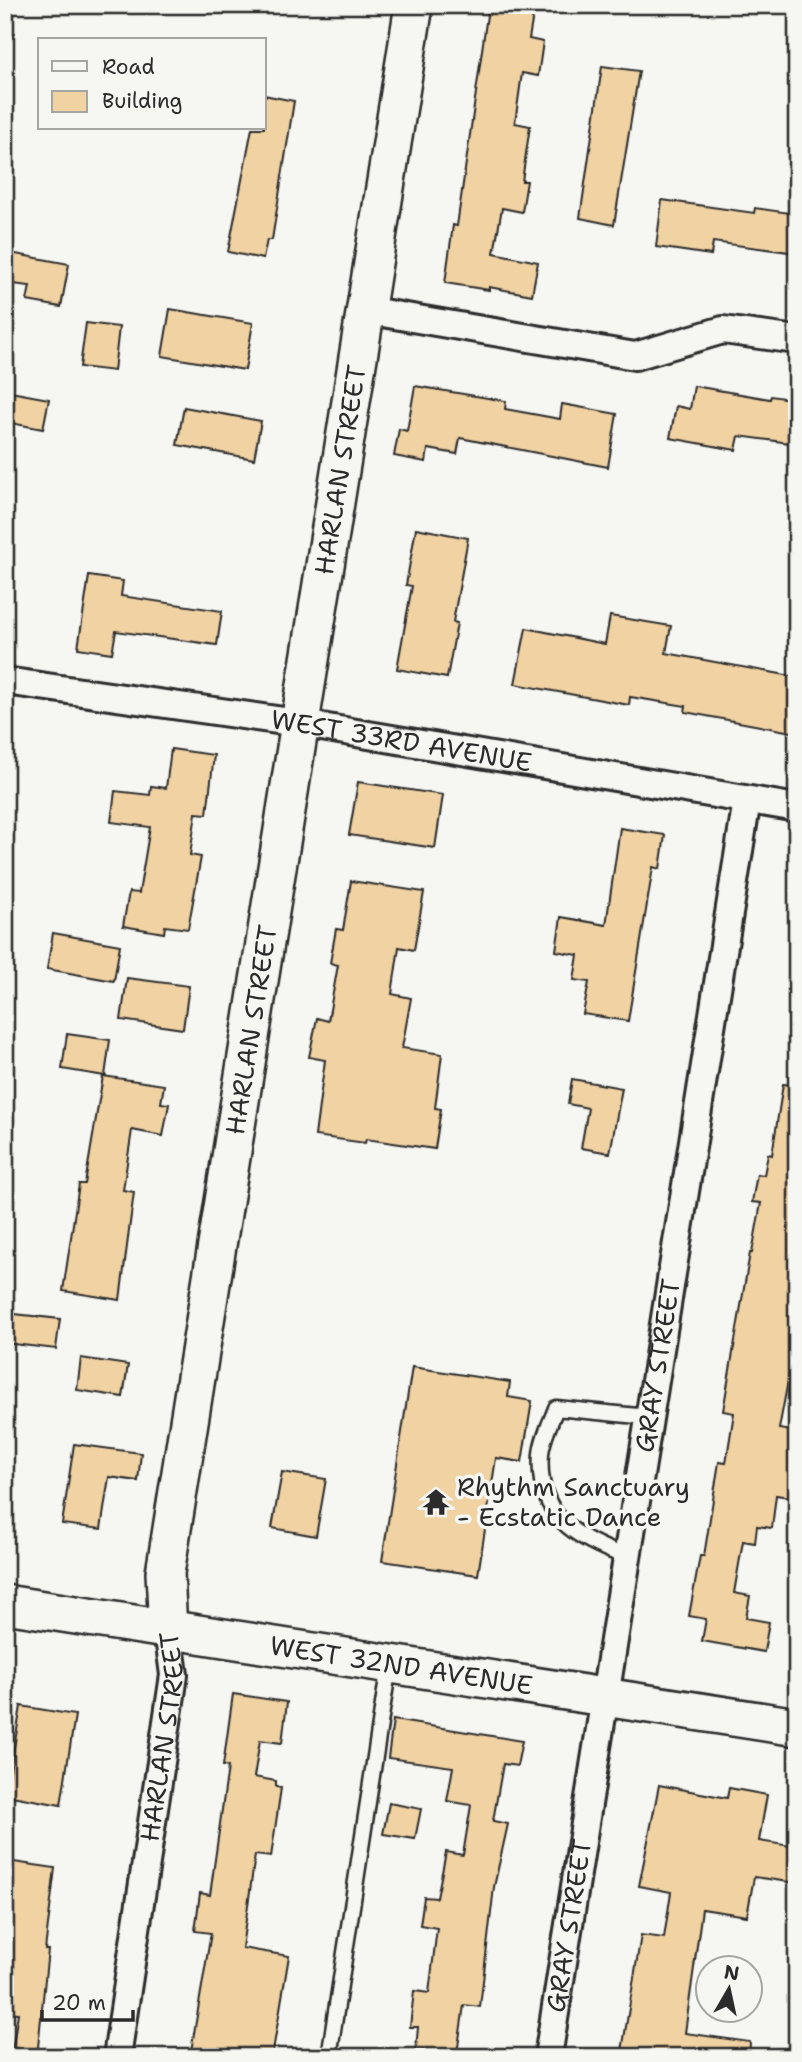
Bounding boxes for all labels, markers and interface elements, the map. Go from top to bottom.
legend [38,38,266,130]
text: Road [102,53,155,81]
text: Building [102,87,182,115]
street label: HARLAN STREET [306,362,374,577]
street label: WEST 33RD AVENUE [269,701,535,780]
street label: HARLAN STREET [217,922,285,1137]
street label: GRAY STREET [626,1276,688,1455]
place label: Rhythm Sanctuary - Ecstatic Dance [457,1469,690,1534]
temple icon: Rhythm Sanctuary - Ecstatic Dance [421,1487,451,1517]
street label: WEST 32ND AVENUE [268,1627,535,1703]
street label: HARLAN STREET [131,1629,191,1844]
street label: GRAY STREET [537,1836,599,2015]
north arrow [694,1954,764,2024]
text: N [722,1959,741,1986]
scale bar [42,1978,133,2022]
text: 20 m [52,1989,106,2017]

